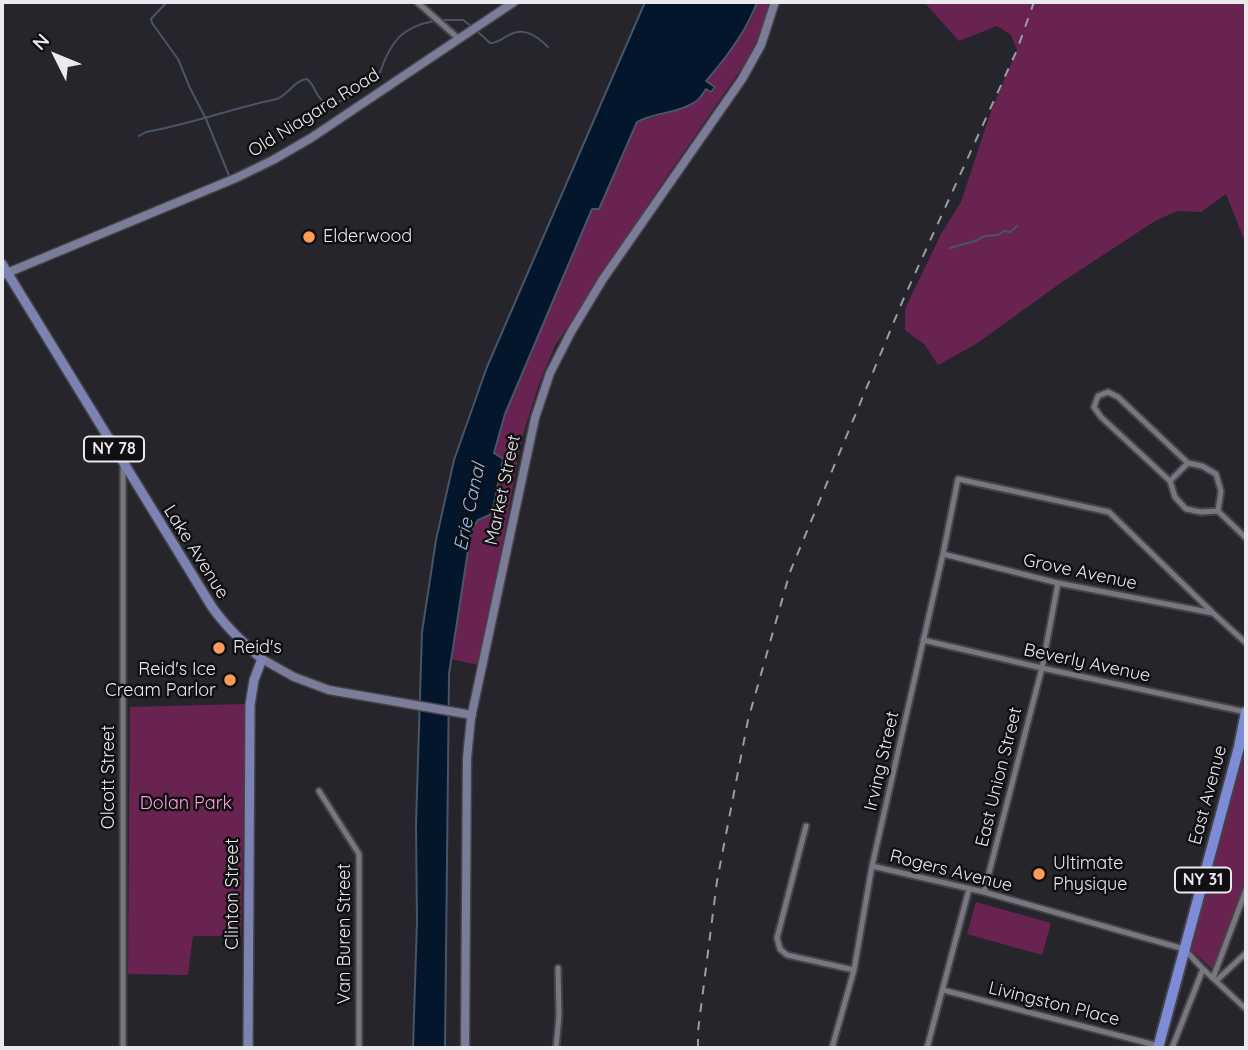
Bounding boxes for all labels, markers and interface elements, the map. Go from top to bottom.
north arrow [21,21,91,91]
text: N [27,28,54,55]
street label: Old Niagara Road [244,64,384,162]
place label: Elderwood [323,226,412,248]
marker: Elderwood [301,229,317,245]
street label: Market Street [481,433,525,547]
road number: NY 78 [84,436,144,462]
water label: Erie Canal [450,461,490,553]
street label: Lake Avenue [159,501,233,603]
street label: Grove Avenue [1021,549,1139,595]
place label: Reid's [233,637,282,659]
street label: Beverly Avenue [1022,639,1152,687]
marker: Reid's [211,640,227,656]
place label: Reid's Ice Cream Parlor [105,659,216,702]
marker: Reid's Ice Cream Parlor [222,672,238,688]
street label: East Union Street [971,705,1027,849]
street label: Irving Street [860,709,904,813]
street label: Olcott Street [98,725,120,829]
street label: East Avenue [1184,743,1232,847]
park label: Dolan Park [140,793,232,815]
street label: Clinton Street [222,838,244,950]
street label: Rogers Avenue [887,845,1015,897]
place label: Ultimate Physique [1053,853,1128,896]
street label: Van Buren Street [334,863,356,1005]
marker: Ultimate Physique [1031,866,1047,882]
road number: NY 31 [1175,867,1231,892]
street label: Livingston Place [986,977,1122,1031]

